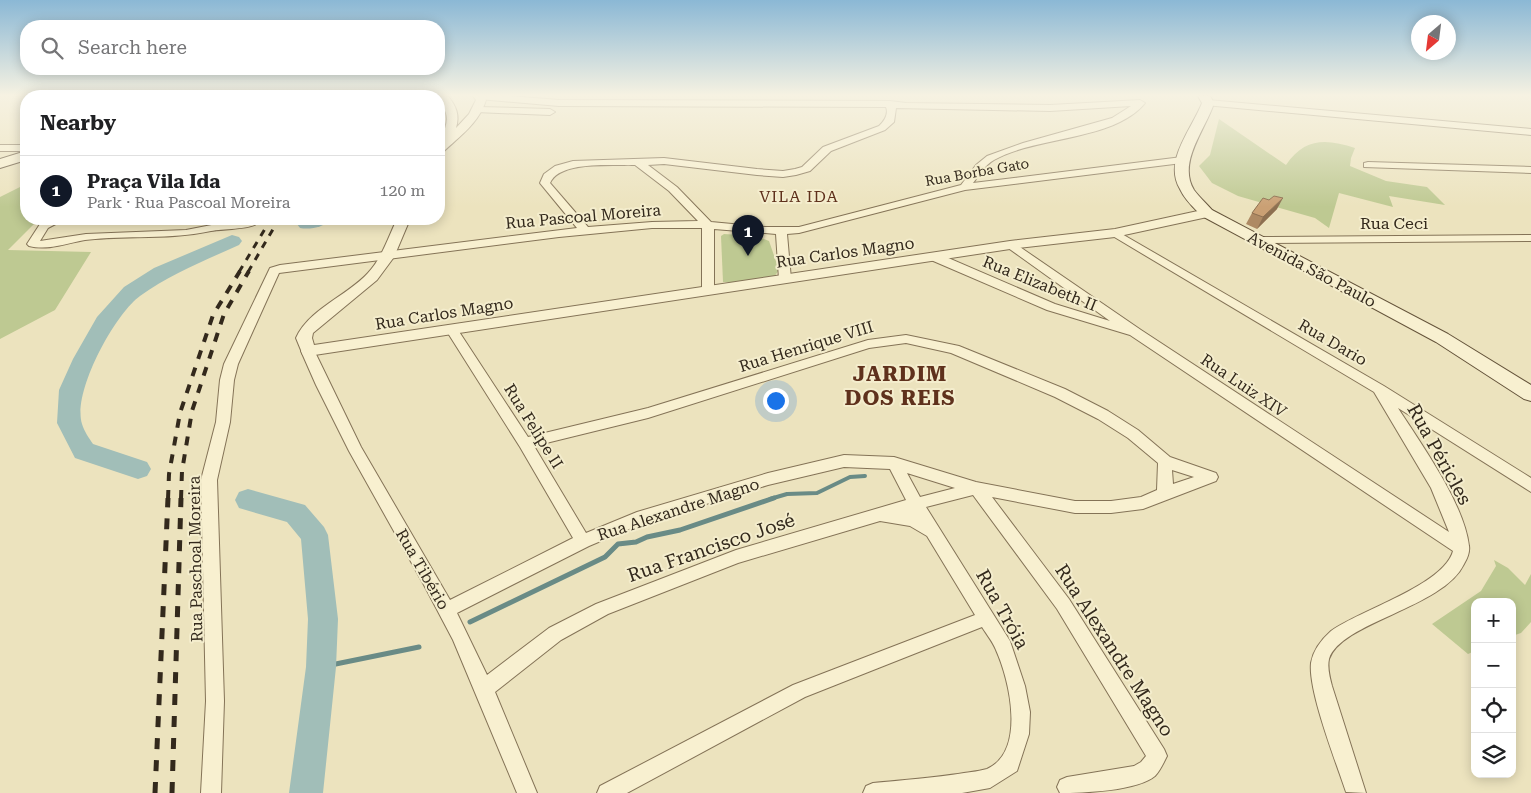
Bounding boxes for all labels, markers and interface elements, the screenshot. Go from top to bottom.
north arrow [1411,15,1456,60]
search box [20,20,445,75]
icon: search [38,34,66,62]
text: Search here [78,36,187,59]
text: Nearby [40,111,116,135]
street label: Rua Borba Gato [924,155,1030,189]
text: Praça Vila Ida [87,170,220,193]
text: 1 [52,181,60,200]
text: 120 m [379,181,425,200]
district label: VILA IDA [759,187,839,206]
text: Park · Rua Pascoal Moreira [87,193,291,212]
street label: Rua Pascoal Moreira [504,200,662,233]
street label: Rua Ceci [1360,214,1428,233]
pin: 1 [732,215,764,256]
street label: Avenida São Paulo [1244,228,1379,311]
street label: Rua Carlos Magno [775,233,916,272]
street label: Rua Elizabeth II [980,252,1100,315]
street label: Rua Carlos Magno [374,293,515,334]
street label: Rua Dario [1295,315,1371,370]
street label: Rua Henrique VIII [737,317,876,376]
street label: Rua Luiz XIV [1197,350,1291,421]
district label: JARDIM DOS REIS [845,362,955,410]
street label: Rua Felipe II [500,380,567,472]
your location [763,388,789,414]
street label: Rua Péricles [1402,400,1477,509]
street label: Rua Alexandre Magno [595,474,762,545]
street label: Rua Paschoal Moreira [185,475,206,642]
street label: Rua Francisco José [624,508,798,587]
street label: Rua Tibério [392,526,453,613]
street label: Rua Alexandre Magno [1050,560,1179,741]
street label: Rua Tróia [971,565,1034,654]
map controls [1471,598,1516,778]
button: + [1471,598,1516,643]
button: − [1471,643,1516,688]
button: locate [1471,688,1516,733]
button: layers [1471,733,1516,778]

